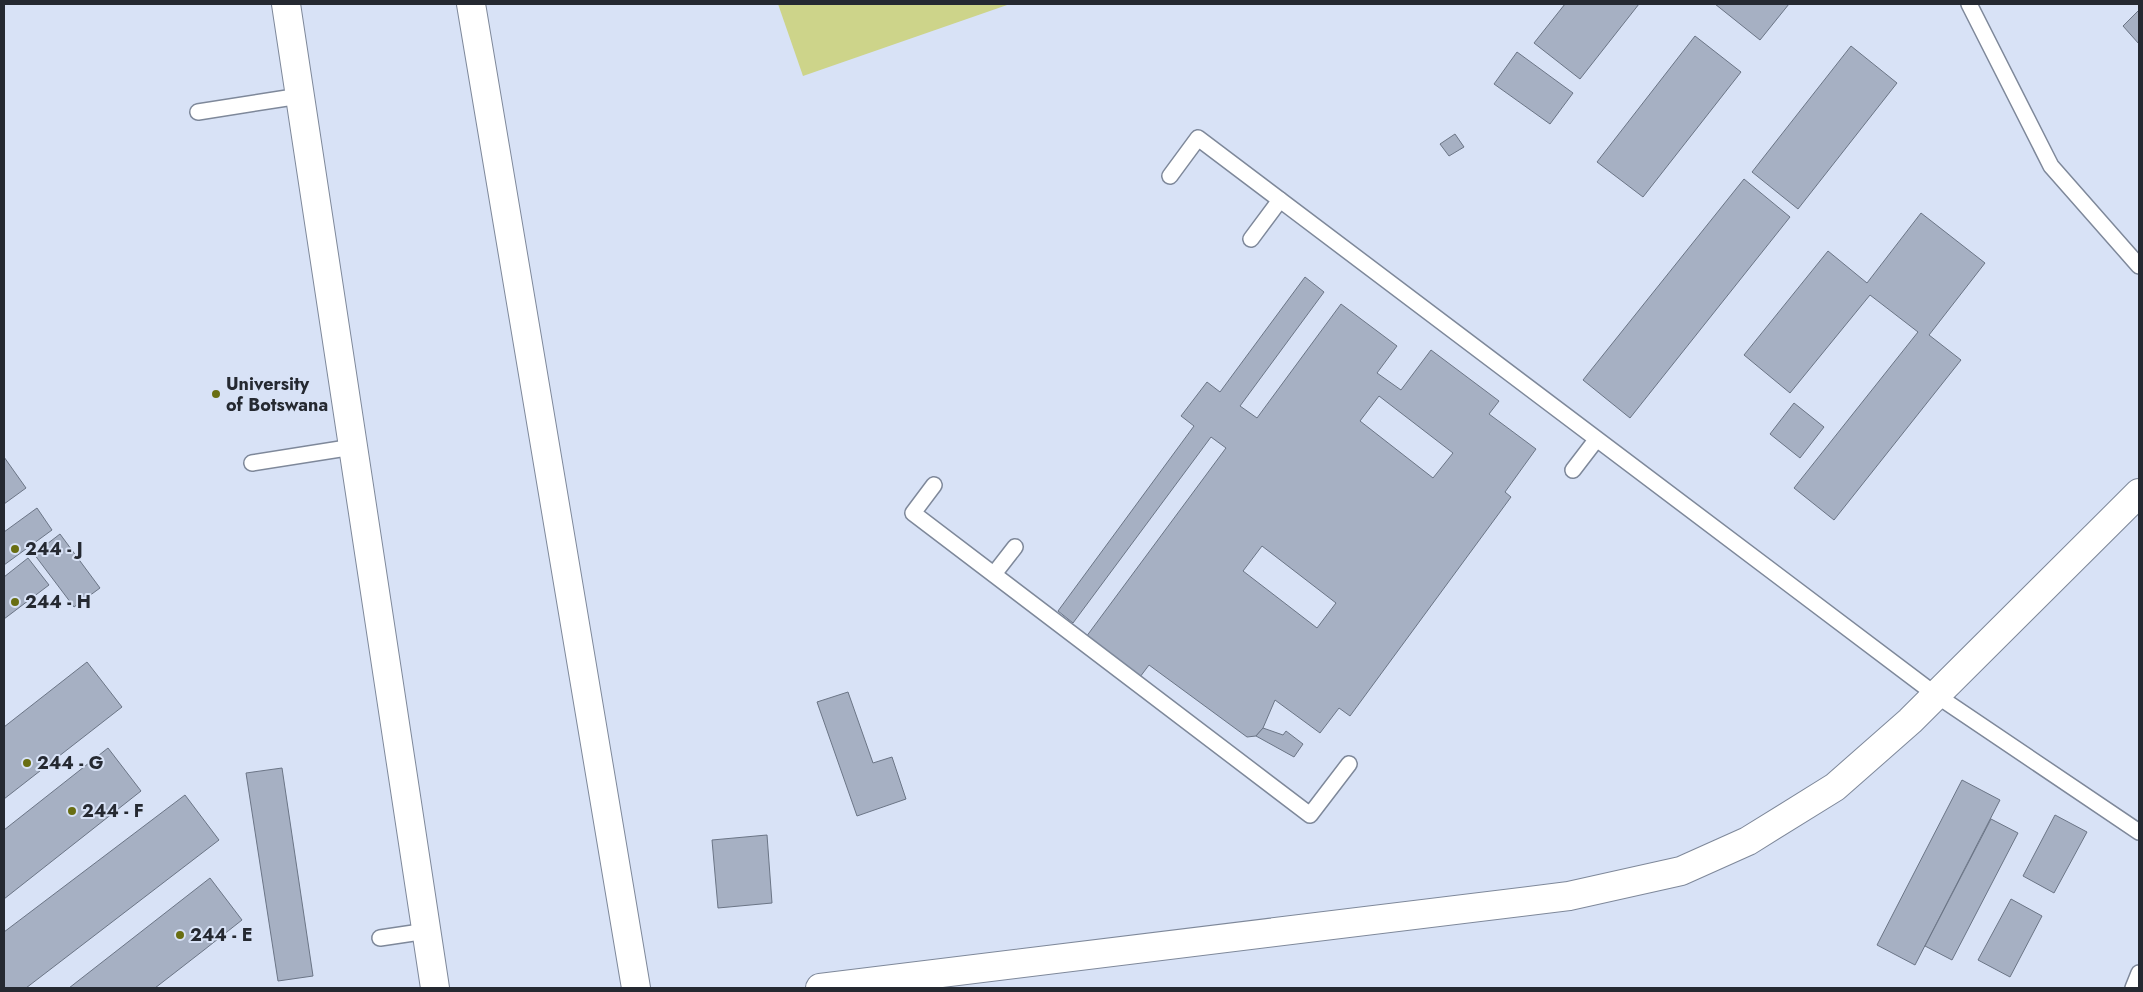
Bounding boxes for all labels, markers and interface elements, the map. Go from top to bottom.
place label: University of Botswana [226,371,328,418]
marker: University of Botswana [210,388,222,400]
place label: 244 - J [25,536,83,562]
marker: 244 - J [9,543,21,555]
place label: 244 - H [25,589,91,615]
marker: 244 - H [9,596,21,608]
place label: 244 - G [37,750,104,776]
marker: 244 - G [21,757,33,769]
place label: 244 - F [82,798,144,824]
marker: 244 - F [66,805,78,817]
place label: 244 - E [190,922,253,948]
marker: 244 - E [174,929,186,941]

